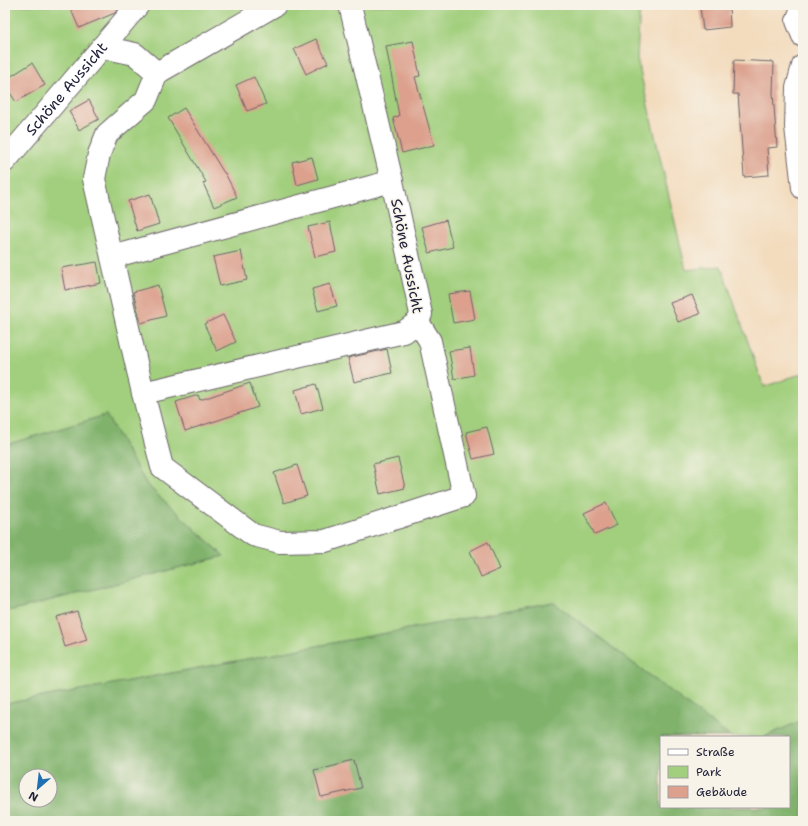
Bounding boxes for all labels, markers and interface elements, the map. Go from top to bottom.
street label: Schöne Aussicht [21,38,112,140]
street label: Schöne Aussicht [386,197,428,315]
legend [660,736,790,808]
text: Straße [696,744,735,760]
text: Park [696,764,722,780]
north arrow [18,768,58,808]
text: Gebäude [696,784,747,800]
text: N [26,788,41,805]

